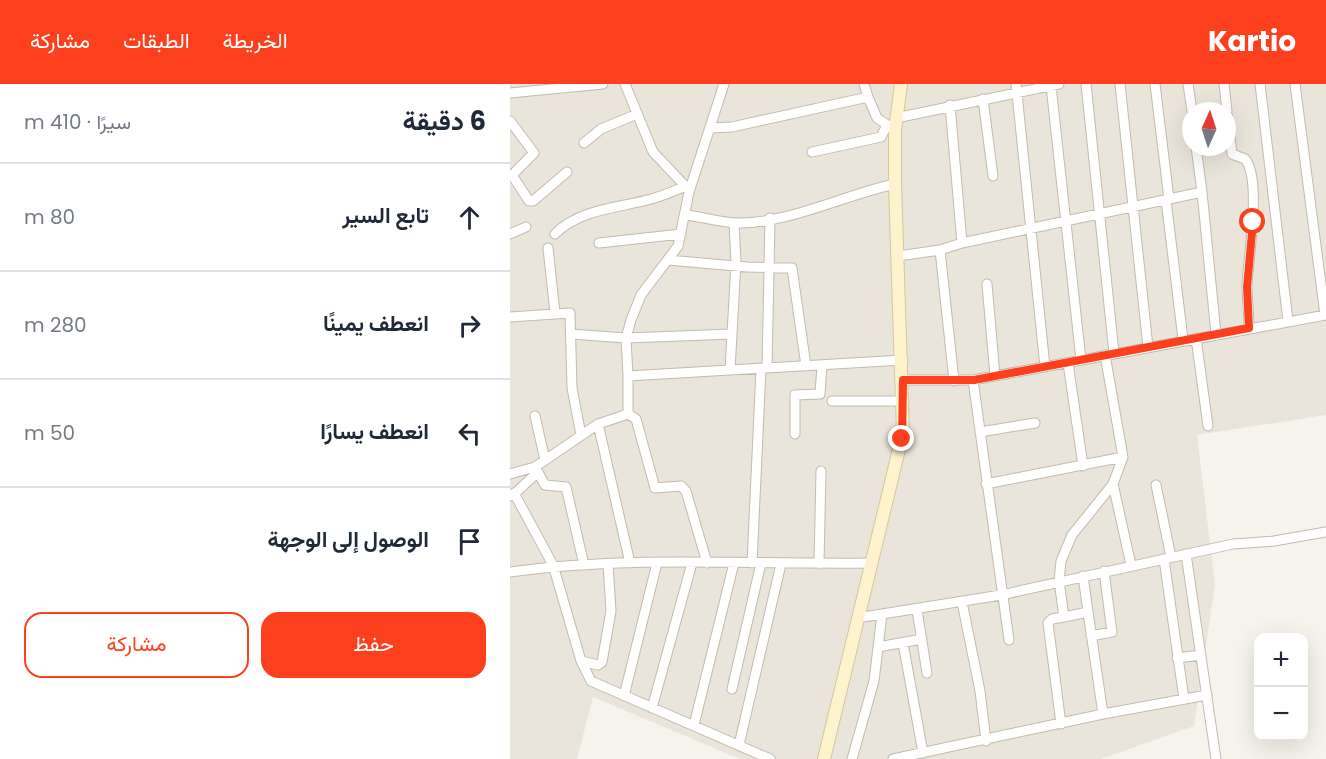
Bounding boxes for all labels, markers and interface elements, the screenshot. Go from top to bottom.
text: Kartio [1208,22,1296,61]
text: مشاركة [30,26,90,55]
text: الطبقات [123,26,190,55]
text: الخريطة [223,26,288,55]
north arrow [1182,102,1236,156]
text: 6 دقيقة [403,103,486,139]
text: سيرًا · 410 m [24,108,131,136]
text: تابع السير [342,200,429,231]
icon: ahead [453,201,486,234]
text: 80 m [24,203,75,231]
route start [1239,208,1265,234]
text: انعطف يمينًا [323,308,429,339]
icon: right [453,309,486,342]
text: 280 m [24,311,87,339]
text: انعطف يسارًا [320,416,429,447]
icon: left [453,417,486,450]
text: 50 m [24,419,75,447]
route end [888,425,914,451]
text: الوصول إلى الوجهة [268,524,429,555]
icon: arrive [453,525,486,558]
button: مشاركة [24,612,249,678]
button: حفظ [261,612,486,678]
map controls [1254,633,1308,741]
button: + [1254,633,1308,687]
button: − [1254,687,1308,741]

